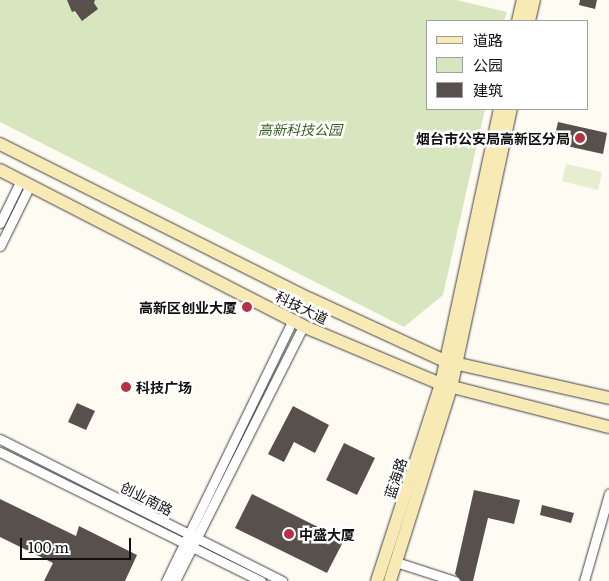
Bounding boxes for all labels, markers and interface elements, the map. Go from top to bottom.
legend [426,20,589,110]
text: 道路 [473,28,503,51]
text: 公园 [473,53,503,76]
text: 建筑 [473,78,503,101]
park label: 高新科技公园 [258,121,342,137]
place label: 烟台市公安局高新区分局 [416,130,570,146]
marker: 烟台市公安局高新区分局 [574,132,586,144]
street label: 科技大道 [273,287,331,327]
place label: 高新区创业大厦 [139,299,237,315]
marker: 高新区创业大厦 [241,301,253,313]
place label: 科技广场 [136,379,192,395]
marker: 科技广场 [120,381,132,393]
street label: 蓝海路 [381,455,409,501]
street label: 创业南路 [118,478,176,518]
place label: 中盛大厦 [299,526,355,542]
scale bar [22,528,134,560]
marker: 中盛大厦 [283,528,295,540]
text: 100 m [28,535,69,558]

